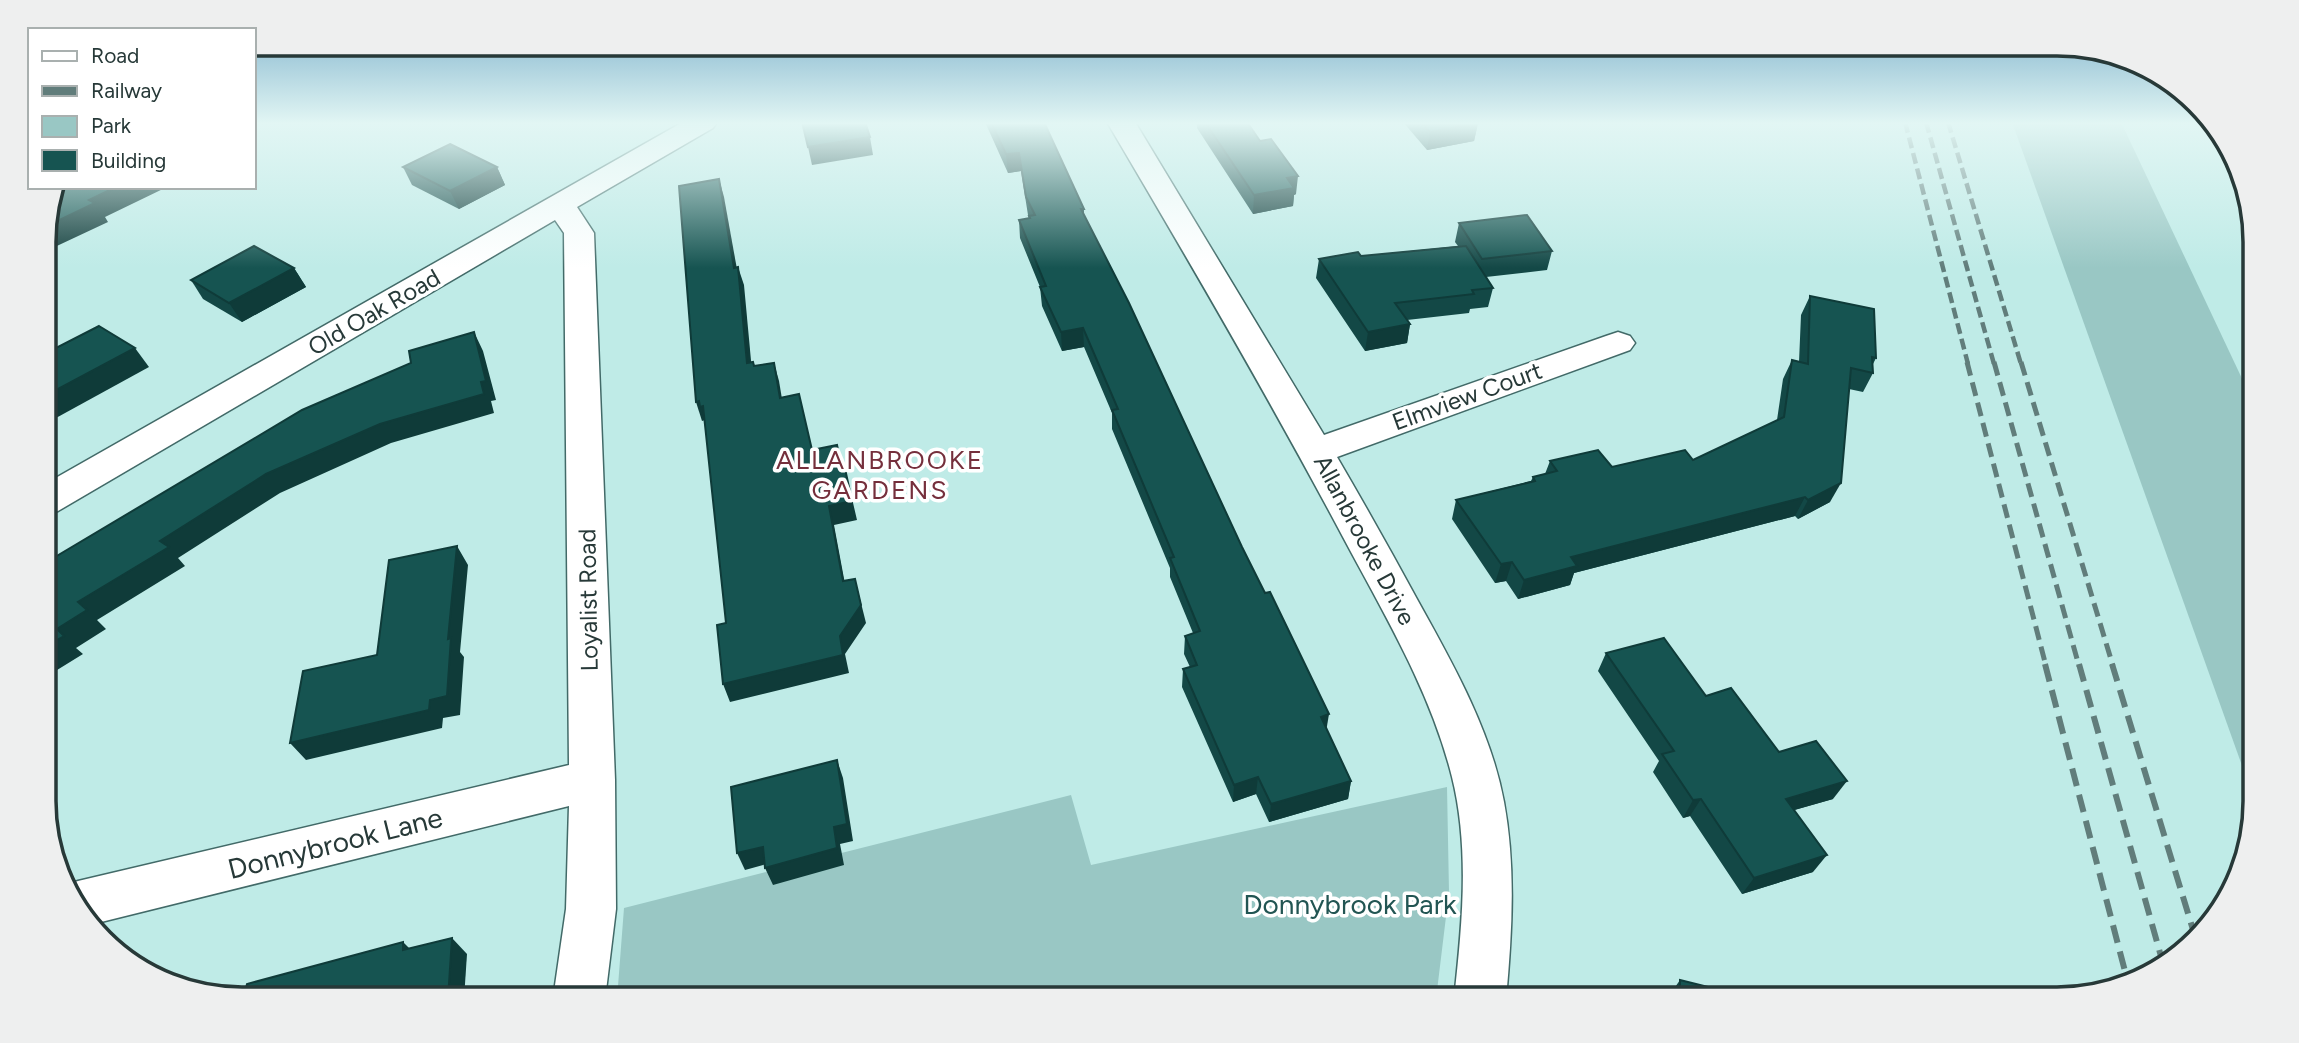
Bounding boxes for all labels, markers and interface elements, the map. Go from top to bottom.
legend [28,28,256,189]
text: Road [91,43,139,68]
text: Railway [91,78,162,103]
text: Park [91,113,132,138]
text: Building [91,148,166,173]
street label: Old Oak Road [303,263,445,361]
street label: Elmview Court [1388,356,1546,436]
district label: ALLANBROOKE GARDENS [776,444,984,506]
street label: Allanbrooke Drive [1308,450,1422,630]
street label: Loyalist Road [572,528,604,672]
street label: Donnybrook Lane [224,800,446,886]
park label: Donnybrook Park [1243,887,1457,921]

